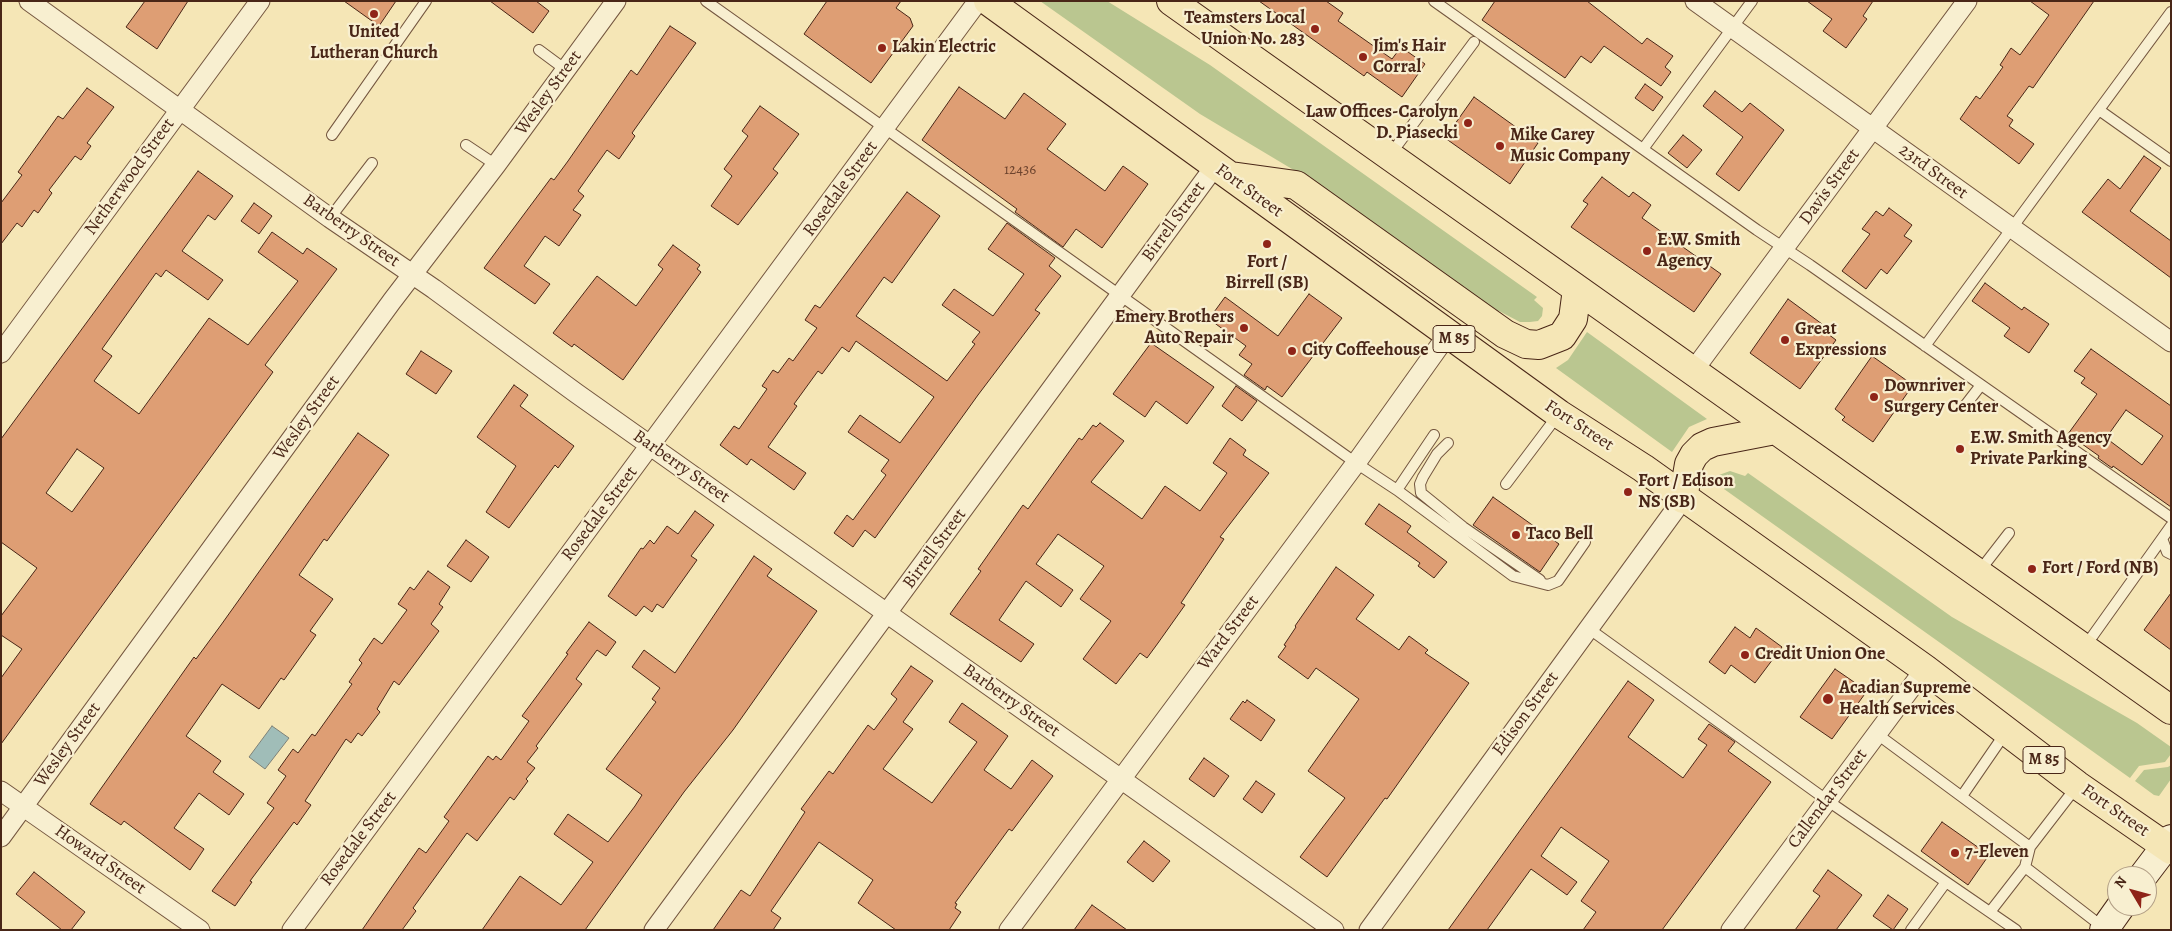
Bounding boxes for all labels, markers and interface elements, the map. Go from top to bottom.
marker: United Lutheran Church [368,8,380,20]
place label: Teamsters Local Union No. 283 [1184,8,1305,50]
place label: United Lutheran Church [310,22,438,64]
marker: Teamsters Local Union No. 283 [1309,23,1321,35]
place label: Jim's Hair Corral [1373,36,1446,78]
place label: Lakin Electric [892,37,996,59]
marker: Lakin Electric [876,42,888,54]
street label: Wesley Street [511,47,587,139]
marker: Jim's Hair Corral [1357,51,1369,63]
place label: Law Offices-Carolyn D. Piasecki [1305,102,1458,144]
street label: Netherwood Street [80,114,180,240]
marker: Law Offices-Carolyn D. Piasecki [1462,117,1474,129]
place label: Mike Carey Music Company [1510,125,1630,168]
street label: Rosedale Street [799,137,883,241]
marker: Mike Carey Music Company [1494,140,1506,152]
street label: 23rd Street [1894,140,1972,204]
street label: Davis Street [1795,145,1865,229]
street label: Fort Street [1211,159,1287,223]
house number: 12436 [1004,161,1036,179]
street label: Birrell Street [1138,178,1210,266]
street label: Barberry Street [298,190,404,272]
place label: E.W. Smith Agency [1657,230,1740,272]
marker: Fort / Birrell (SB) [1261,238,1273,250]
marker: E.W. Smith Agency [1641,245,1653,257]
place label: Fort / Birrell (SB) [1225,252,1309,294]
place label: Emery Brothers Auto Repair [1115,307,1234,350]
place label: Great Expressions [1795,319,1887,362]
marker: Emery Brothers Auto Repair [1238,322,1250,334]
road number: M 85 [1433,326,1475,352]
marker: Great Expressions [1779,334,1791,346]
place label: City Coffeehouse [1302,340,1429,362]
marker: City Coffeehouse [1286,345,1298,357]
street label: Wesley Street [269,372,345,464]
place label: Downriver Surgery Center [1884,376,1998,418]
marker: Downriver Surgery Center [1868,391,1880,403]
street label: Fort Street [1540,396,1618,456]
street label: Barberry Street [628,426,734,508]
place label: E.W. Smith Agency Private Parking [1970,428,2111,470]
marker: E.W. Smith Agency Private Parking [1954,443,1966,455]
street label: Rosedale Street [557,462,643,566]
place label: Fort / Edison NS (SB) [1638,471,1734,514]
marker: Fort / Edison NS (SB) [1622,486,1634,498]
street label: Birrell Street [899,505,971,593]
place label: Taco Bell [1526,524,1593,546]
marker: Taco Bell [1510,529,1522,541]
place label: Fort / Ford (NB) [2042,558,2158,580]
marker: Fort / Ford (NB) [2026,563,2038,575]
street label: Ward Street [1194,591,1264,675]
place label: Credit Union One [1755,644,1885,666]
marker: Credit Union One [1739,649,1751,661]
street label: Barberry Street [958,660,1064,742]
street label: Edison Street [1488,668,1564,760]
place label: Acadian Supreme Health Services [1839,678,1971,721]
marker: Acadian Supreme Health Services [1821,692,1835,706]
street label: Wesley Street [30,699,106,791]
street label: Callendar Street [1784,745,1872,853]
road number: M 85 [2023,746,2065,774]
street label: Fort Street [2077,780,2153,842]
street label: Rosedale Street [316,787,402,891]
street label: Howard Street [50,821,150,899]
place label: 7-Eleven [1965,842,2029,864]
marker: 7-Eleven [1949,847,1961,859]
north arrow [2107,866,2157,916]
text: N [2110,872,2131,892]

